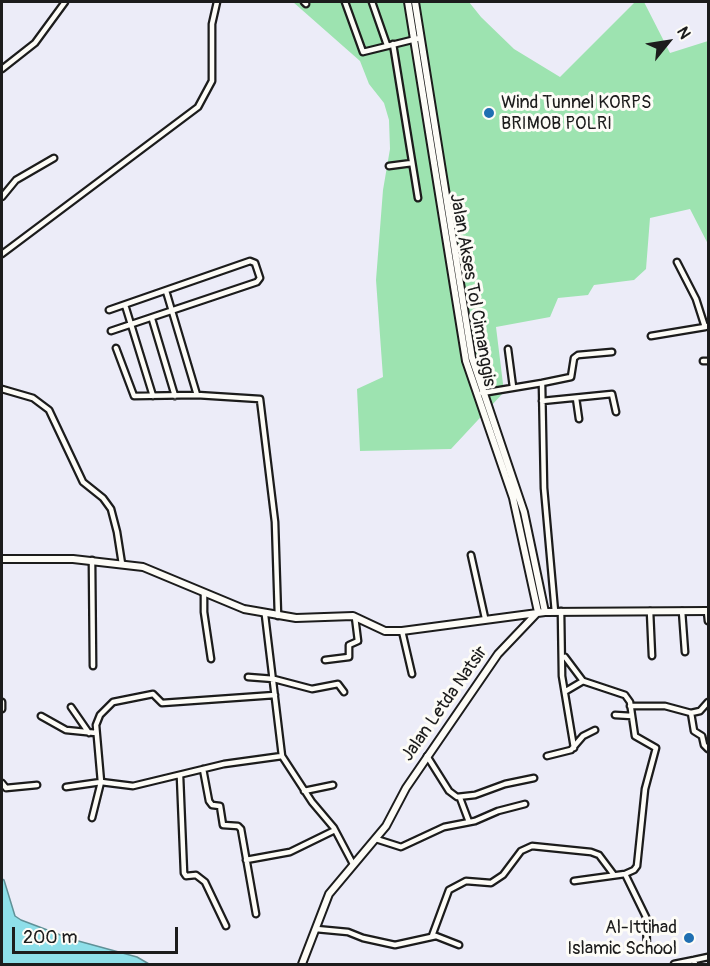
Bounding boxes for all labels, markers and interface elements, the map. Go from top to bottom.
north arrow [638,12,698,72]
text: N [672,23,695,43]
place label: Wind Tunnel KORPS BRIMOB POLRI [501,92,651,134]
marker: Wind Tunnel KORPS BRIMOB POLRI [482,106,496,120]
street label: Jalan Akses Tol Cimanggis [444,192,500,388]
street label: Jalan Letda Natsir [397,642,493,766]
scale bar [15,915,182,953]
place label: Al-Ittihad Islamic School [567,917,677,960]
text: 200 m [23,926,78,949]
marker: Al-Ittihad Islamic School [682,931,696,945]

